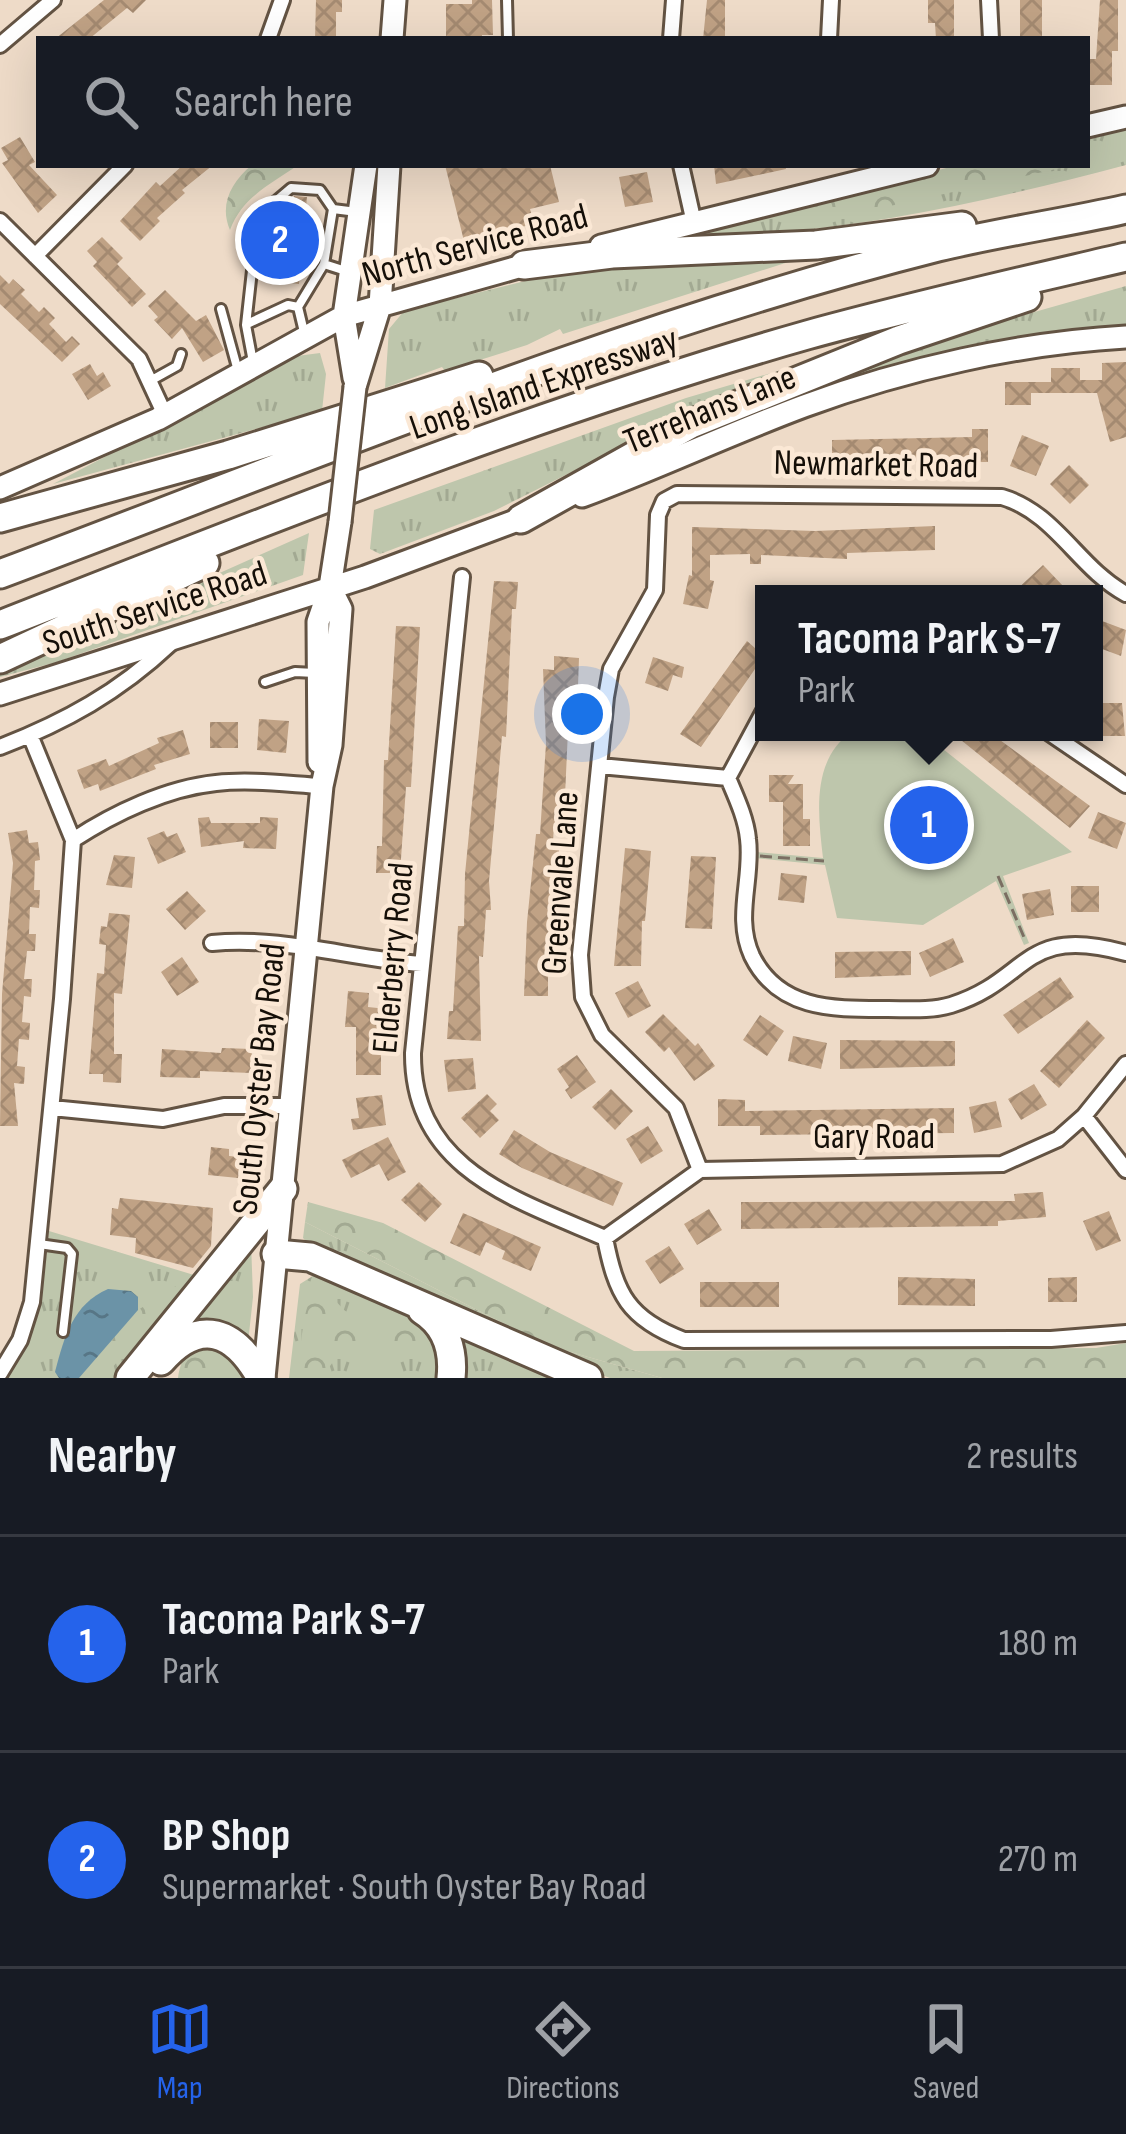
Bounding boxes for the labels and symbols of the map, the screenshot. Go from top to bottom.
pin: 2 [241,195,319,285]
street label: North Service Road [358,195,592,297]
street label: Long Island Expressway [404,318,684,450]
street label: Terrehans Lane [618,356,802,464]
street label: Newmarket Road [773,442,979,488]
street label: South Service Road [38,553,272,665]
your location [552,684,612,744]
pin: 1 [890,780,968,870]
street label: Greenvale Lane [533,790,589,976]
street label: Elderberry Road [364,861,424,1055]
street label: South Oyster Bay Road [224,941,296,1217]
street label: Gary Road [813,1116,935,1159]

